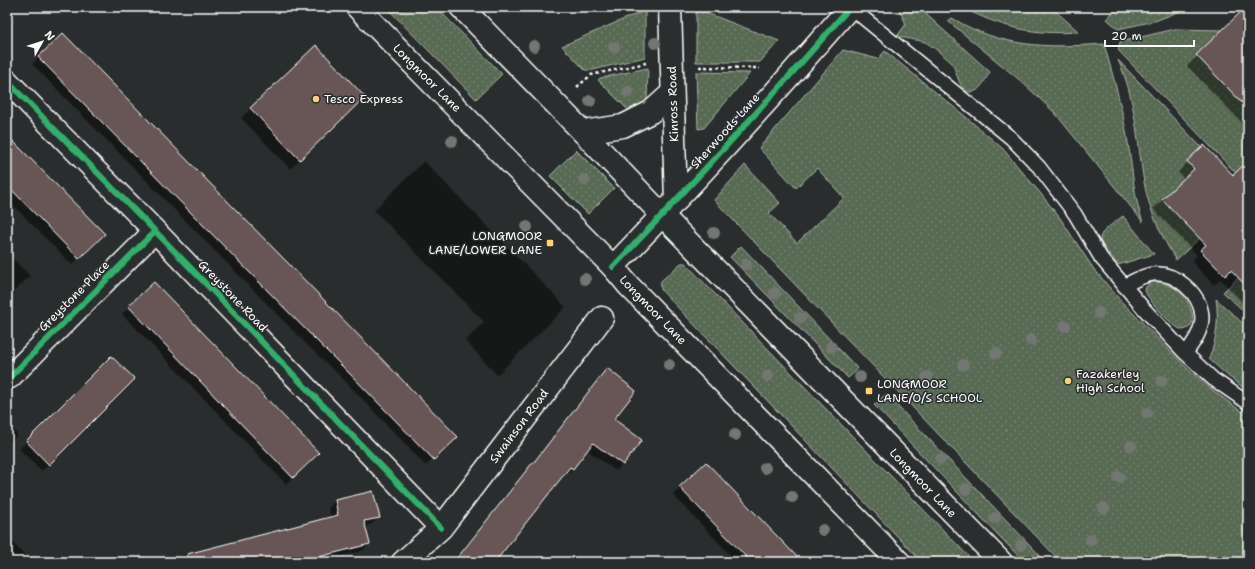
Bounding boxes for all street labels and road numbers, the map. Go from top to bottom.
street label: Longmoor Lane [389,40,465,116]
street label: Kinross Road [664,65,682,142]
street label: Sherwoods Lane [687,90,763,172]
street label: Greystone Place [35,257,113,335]
street label: Greystone Road [195,257,272,336]
street label: Longmoor Lane [616,272,690,348]
street label: Swainson Road [486,385,552,466]
street label: Longmoor Lane [886,445,960,521]

